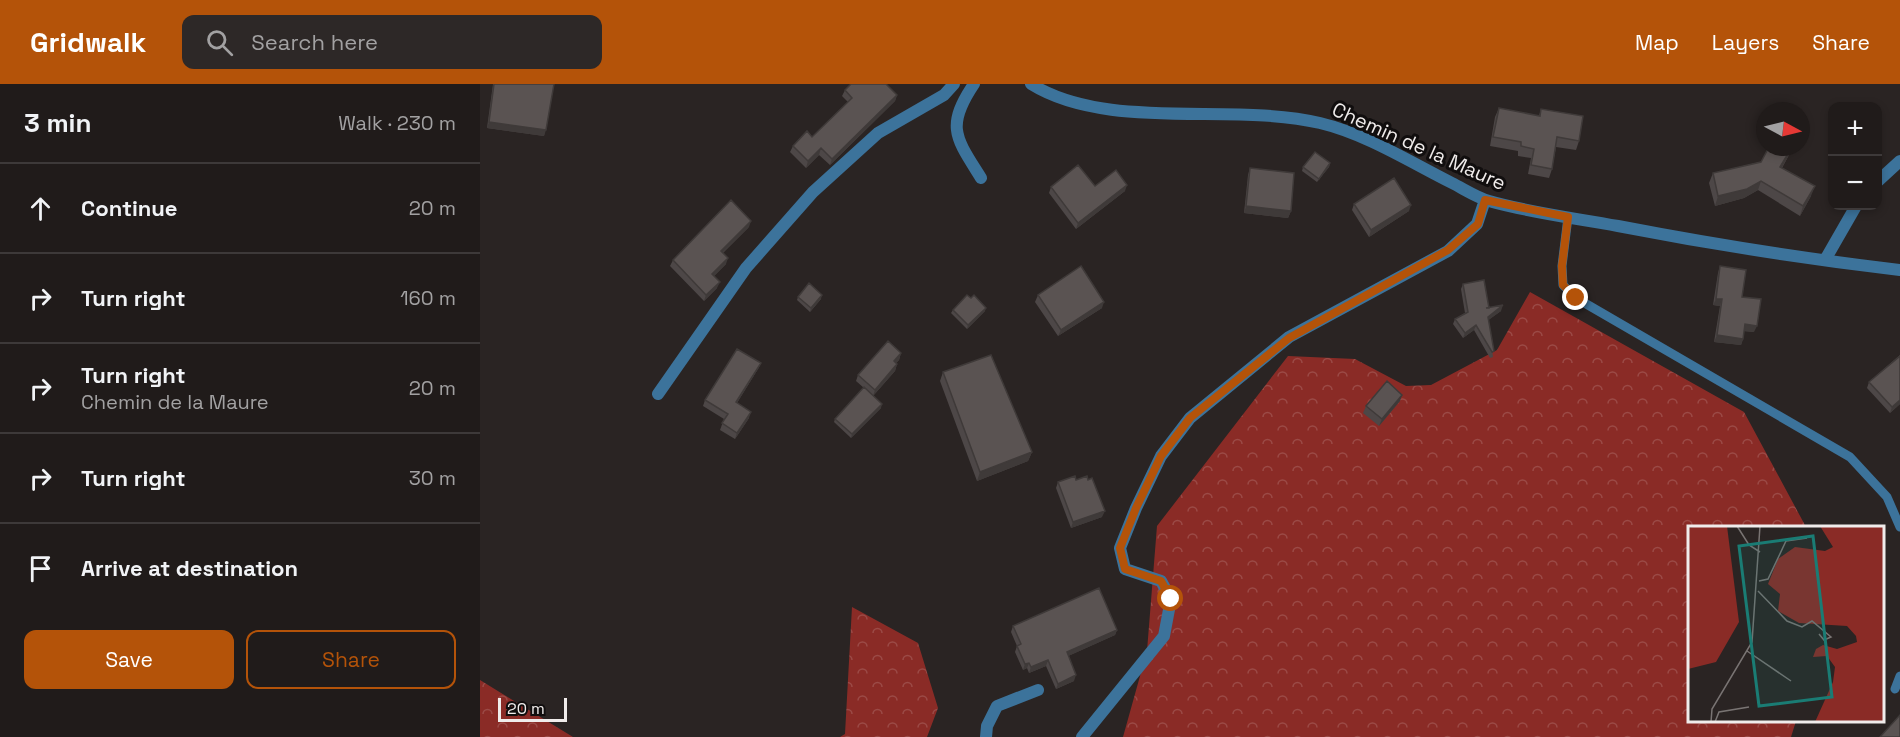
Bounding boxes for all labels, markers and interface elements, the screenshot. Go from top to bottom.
search box [182,15,602,69]
text: Gridwalk [30,24,146,60]
icon: search [203,26,236,59]
text: Search here [251,28,378,56]
text: Map [1635,29,1679,56]
text: Layers [1712,29,1779,56]
text: Share [1812,29,1870,56]
street label: Chemin de la Maure [1328,96,1510,196]
north arrow [1756,102,1810,156]
map controls [1828,102,1882,210]
button: + [1828,102,1882,156]
text: 3 min [24,106,92,140]
text: Walk · 230 m [338,110,456,136]
button: − [1828,156,1882,210]
icon: ahead [24,192,57,225]
text: Continue [81,194,177,222]
text: 20 m [409,195,456,221]
icon: right [24,282,57,315]
text: Turn right [81,284,186,312]
route end [1562,284,1588,310]
text: 160 m [400,285,456,311]
text: Turn right [81,361,186,389]
icon: right [24,372,57,405]
text: 20 m [409,375,456,401]
text: Chemin de la Maure [81,389,269,415]
icon: right [24,462,57,495]
text: Turn right [81,464,186,492]
text: 30 m [409,465,456,491]
inset map [1688,526,1885,722]
icon: arrive [24,552,57,585]
text: Arrive at destination [81,554,298,582]
route start [1157,585,1183,611]
button: Save [24,630,234,689]
button: Share [246,630,456,689]
scale bar [498,695,567,722]
text: 20 m [507,698,545,719]

